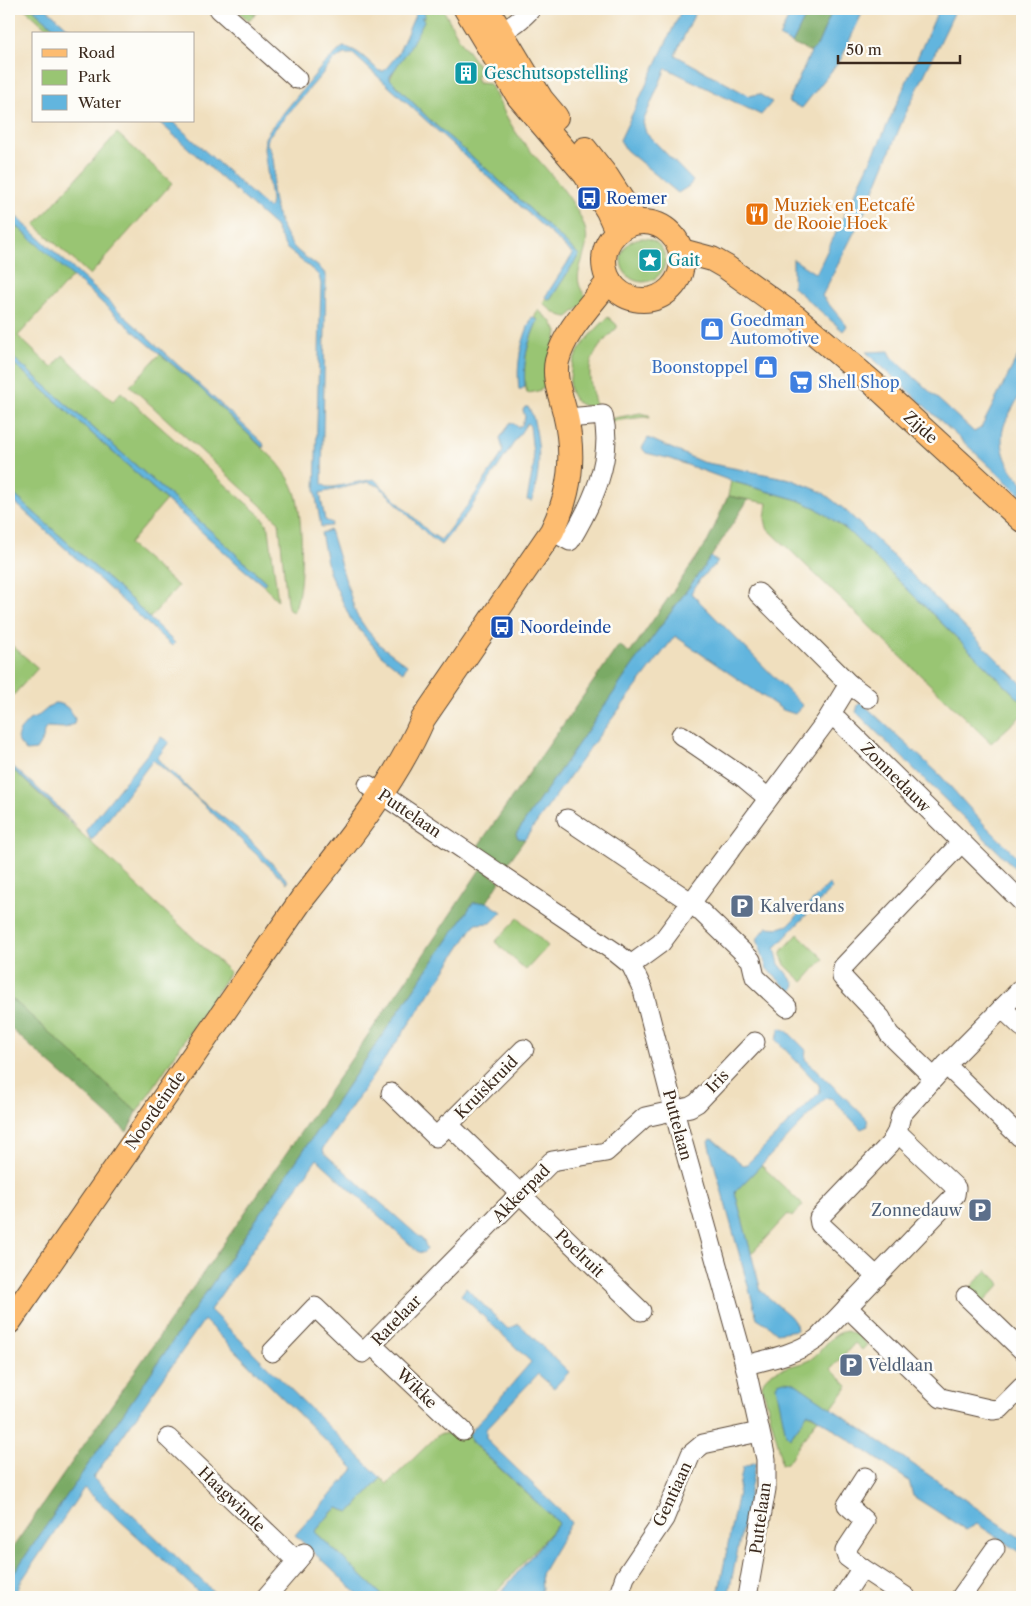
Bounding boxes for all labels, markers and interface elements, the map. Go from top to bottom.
legend [32,32,195,122]
scale bar [838,32,961,64]
text: 50 m [846,40,882,59]
text: Road [78,43,115,62]
building icon: Geschutsopstelling [453,60,479,86]
place label: Geschutsopstelling [484,63,628,83]
text: Park [78,67,112,86]
text: Water [77,93,122,112]
bus stop icon: Roemer [576,185,602,211]
place label: Roemer [606,188,667,208]
place label: Muziek en Eetcafé de Rooie Hoek [774,195,915,233]
restaurant icon: Muziek en Eetcafé de Rooie Hoek [744,201,770,227]
place icon: Gait [637,247,663,273]
place label: Gait [668,250,700,270]
place label: Goedman Automotive [729,310,819,348]
shop icon: Goedman Automotive [699,316,725,342]
shop icon: Boonstoppel [753,354,779,380]
place label: Boonstoppel [651,357,748,377]
supermarket icon: Shell Shop [788,369,814,395]
place label: Shell Shop [818,372,900,392]
street label: Zijde [900,407,942,447]
bus stop icon: Noordeinde [489,614,515,640]
place label: Noordeinde [520,617,611,637]
street label: Zonnedauw [857,738,936,817]
street label: Puttelaan [374,784,446,842]
parking icon: Kalverdans [729,893,755,919]
place label: Kalverdans [760,896,844,916]
street label: Kruiskruid [450,1051,522,1123]
street label: Iris [701,1065,733,1097]
street label: Noordeinde [121,1067,189,1153]
street label: Puttelaan [659,1087,697,1163]
street label: Akkerpad [487,1160,554,1227]
parking icon: Zonnedauw [967,1197,993,1223]
place label: Zonnedauw [871,1200,963,1220]
street label: Poelruit [551,1225,609,1282]
street label: Ratelaar [367,1290,425,1350]
parking icon: Veldlaan [838,1352,864,1378]
place label: Veldlaan [867,1355,933,1375]
street label: Wikke [392,1363,442,1412]
street label: Gentiaan [648,1458,696,1530]
street label: Haagwinde [194,1462,270,1536]
street label: Puttelaan [745,1481,775,1555]

